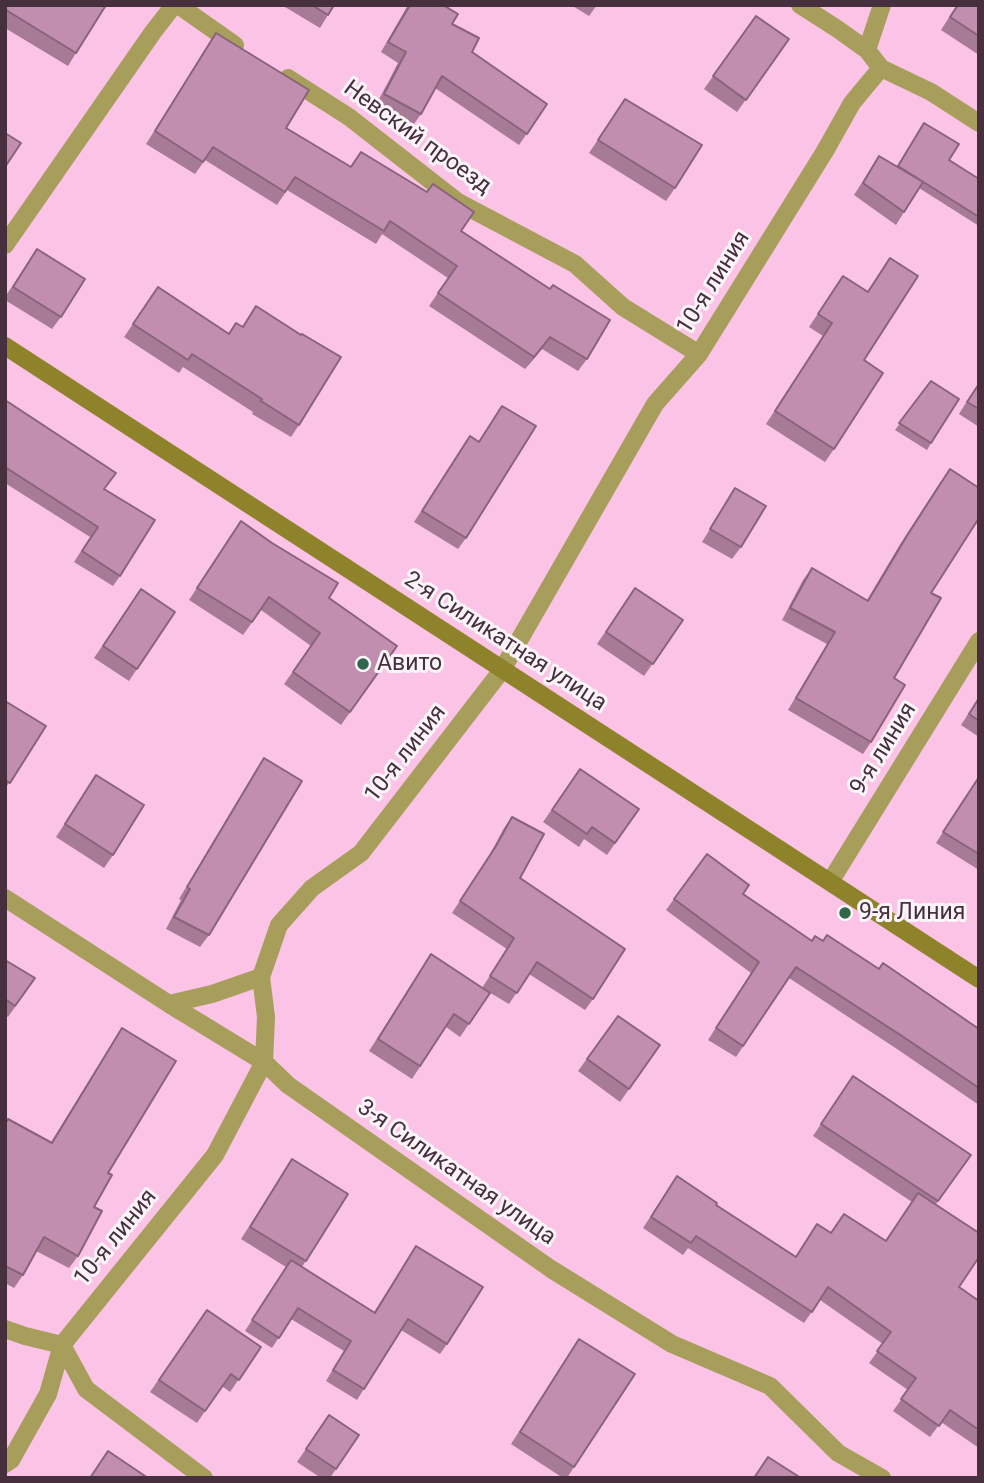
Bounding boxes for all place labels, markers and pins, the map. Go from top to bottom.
place label: Авито [377,650,442,678]
marker: Авито [355,656,371,672]
place label: 9-я Линия [859,899,965,927]
marker: 9-я Линия [837,905,853,921]

